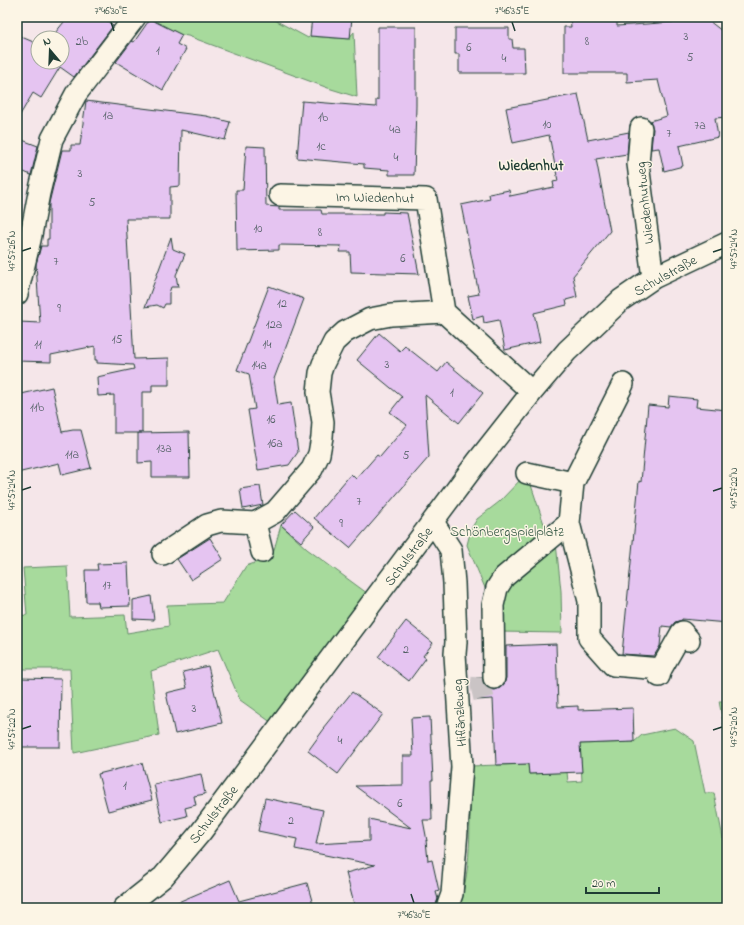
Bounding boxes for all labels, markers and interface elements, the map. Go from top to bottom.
text: 7°46'30"E [94,4,128,19]
text: 7°46'35"E [495,4,529,19]
house number: 3 [684,28,689,46]
north arrow [30,30,70,70]
text: N [41,33,53,50]
house number: 2b [76,33,89,51]
house number: 8 [585,33,590,51]
house number: 6 [466,39,472,57]
house number: 1 [156,42,160,60]
house number: 5 [687,49,694,67]
house number: 4 [502,50,507,68]
house number: 1a [103,107,113,125]
house number: 1b [318,109,329,127]
house number: 10 [542,116,552,134]
house number: 7a [694,117,706,135]
house number: 4a [389,121,401,139]
house number: 7 [667,125,672,143]
house number: 1c [316,138,326,156]
house number: 4 [394,149,399,167]
district label: Wiedenhut [498,155,564,177]
street label: Wiedenhutweg [631,161,661,245]
house number: 3 [78,165,83,183]
street label: Im Wiedenhut [336,187,415,210]
house number: 5 [89,194,96,212]
house number: 10 [253,220,263,238]
house number: 8 [318,224,323,242]
text: 47°57'24"N [727,229,742,269]
text: 47°57'26"N [5,231,20,271]
house number: 6 [400,250,406,268]
street label: Schulstraße [630,250,702,302]
house number: 7 [54,253,59,271]
house number: 12 [277,295,287,313]
house number: 9 [57,300,61,318]
house number: 12a [266,316,282,334]
house number: 15 [112,331,122,349]
house number: 11 [34,336,42,354]
house number: 14 [263,336,271,354]
house number: 3 [385,356,390,374]
house number: 14a [251,357,267,375]
house number: 1 [450,384,454,402]
house number: 11b [30,399,45,417]
house number: 16 [266,411,276,429]
house number: 16a [267,435,283,453]
house number: 13a [156,440,172,458]
house number: 11a [65,446,79,464]
house number: 5 [403,447,410,465]
text: 47°57'22"N [727,467,742,508]
text: 47°57'24"N [5,470,20,510]
house number: 7 [357,493,362,511]
house number: 9 [339,515,343,533]
street label: Schulstraße [380,522,439,591]
park label: Schönbergspielplatz [450,522,564,544]
house number: 17 [103,577,111,595]
house number: 2 [403,641,409,659]
street label: Hiflänzleweg [448,678,474,748]
house number: 3 [192,700,197,718]
text: 47°57'20"N [727,707,742,747]
text: 47°57'22"N [5,708,20,749]
house number: 4 [338,732,343,750]
house number: 1 [123,777,127,795]
street label: Schulstraße [185,781,244,849]
house number: 6 [397,795,403,813]
house number: 2 [288,812,294,830]
scale bar [586,869,659,895]
text: 20 m [592,875,615,893]
text: 7°46'30"E [397,908,431,923]

